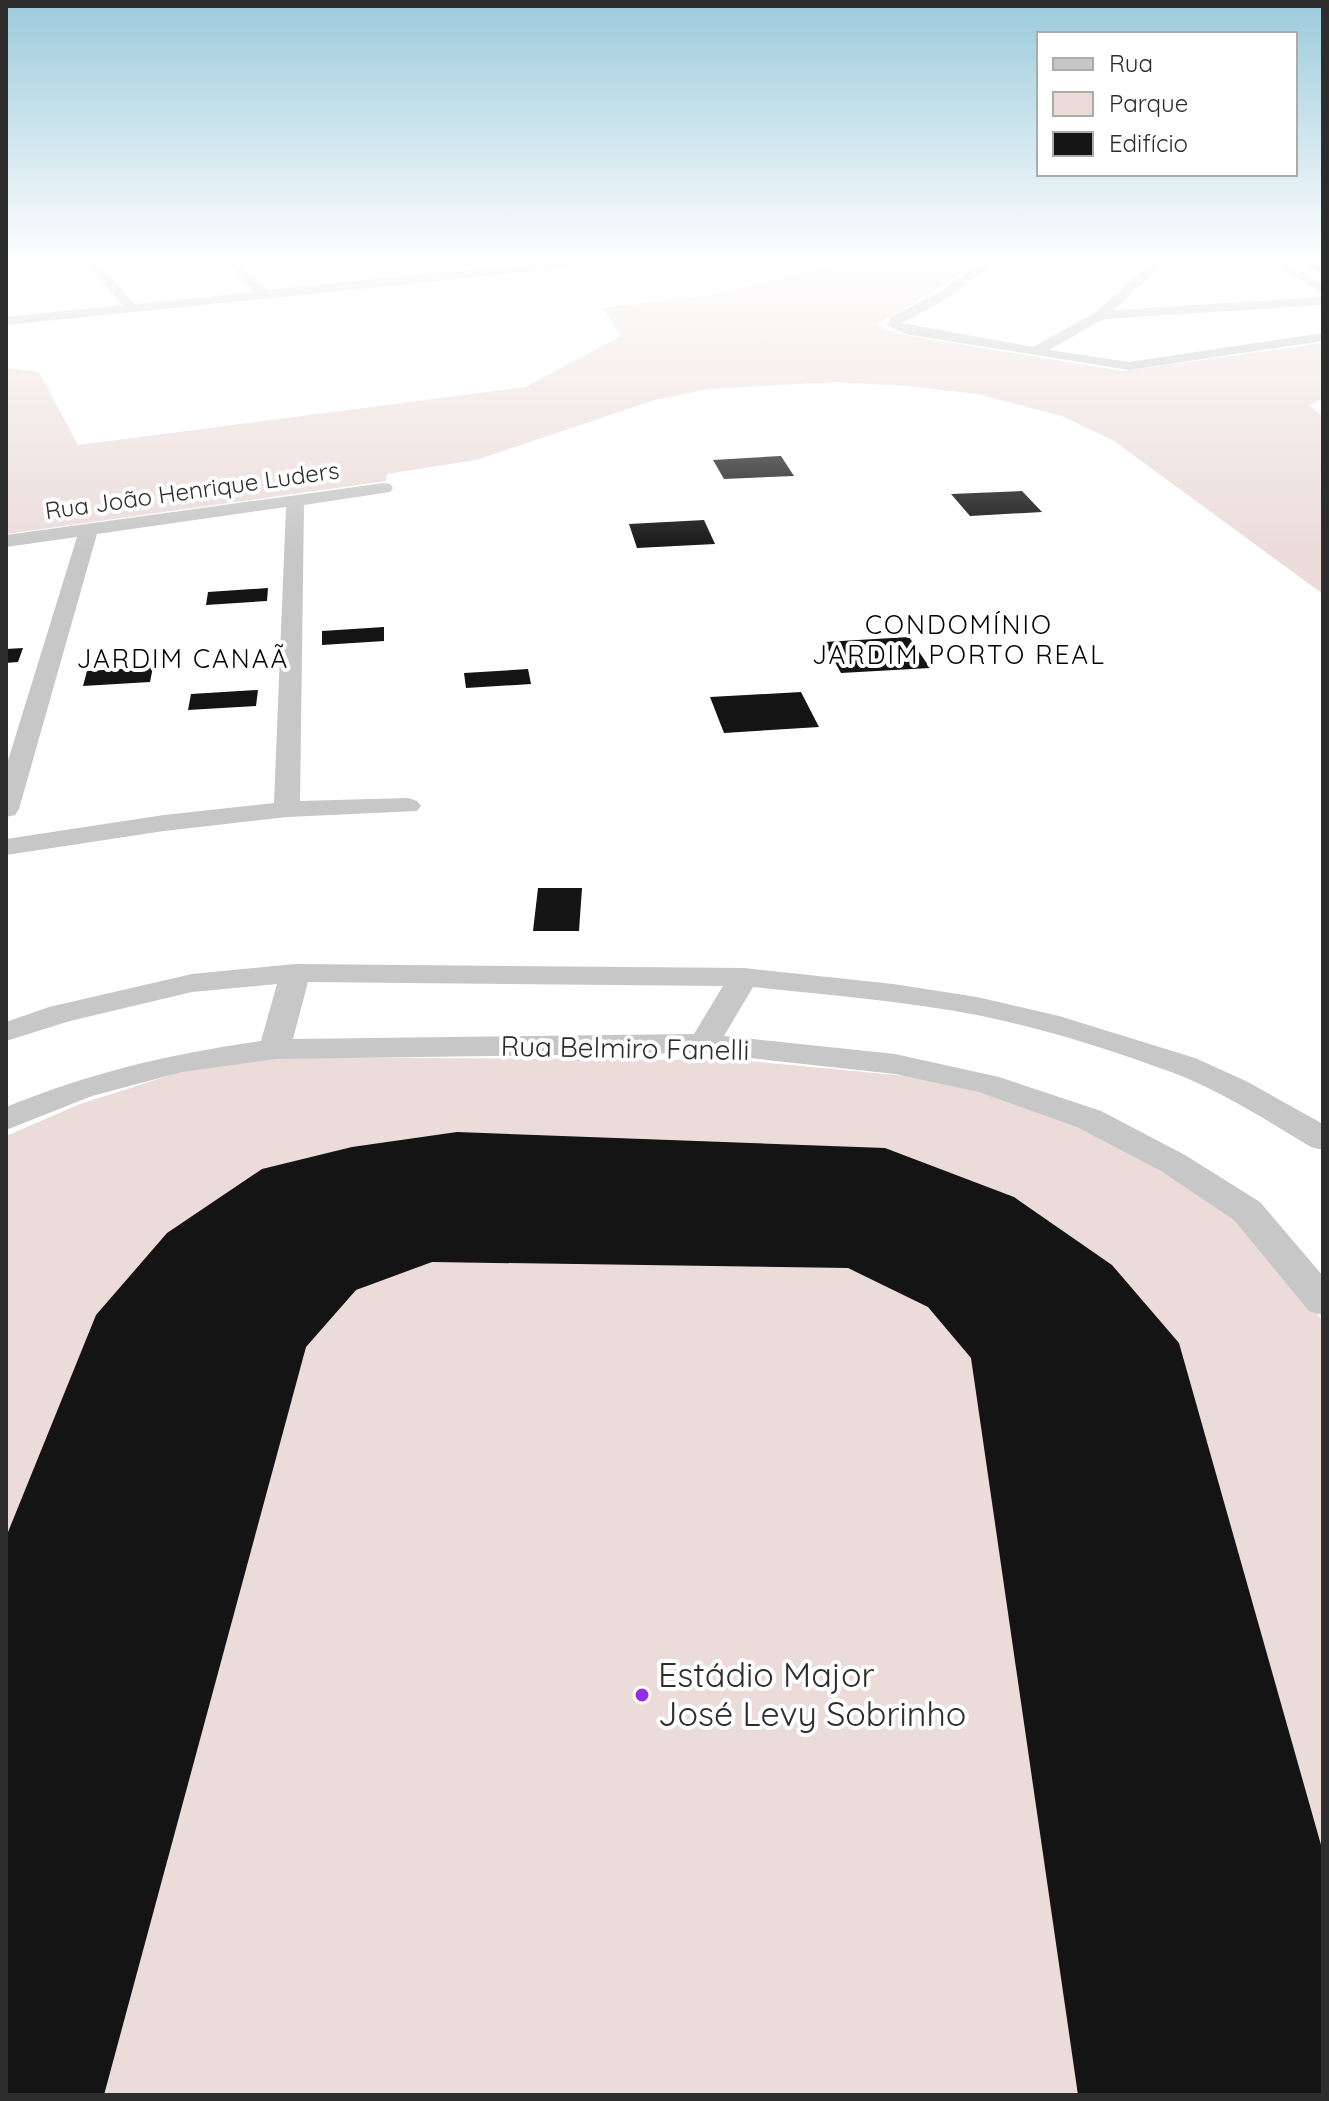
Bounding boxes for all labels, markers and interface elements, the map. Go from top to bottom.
legend [1037,32,1297,176]
text: Rua [1109,48,1153,78]
text: Parque [1109,88,1188,118]
text: Edifício [1109,128,1188,158]
street label: Rua João Henrique Luders [43,454,341,526]
district label: CONDOMÍNIO JARDIM PORTO REAL [812,608,1106,671]
district label: JARDIM CANAÃ [77,642,289,675]
street label: Rua Belmiro Fanelli [500,1028,750,1067]
place label: Estádio Major José Levy Sobrinho [658,1653,966,1735]
marker: Estádio Major José Levy Sobrinho [633,1686,651,1704]

